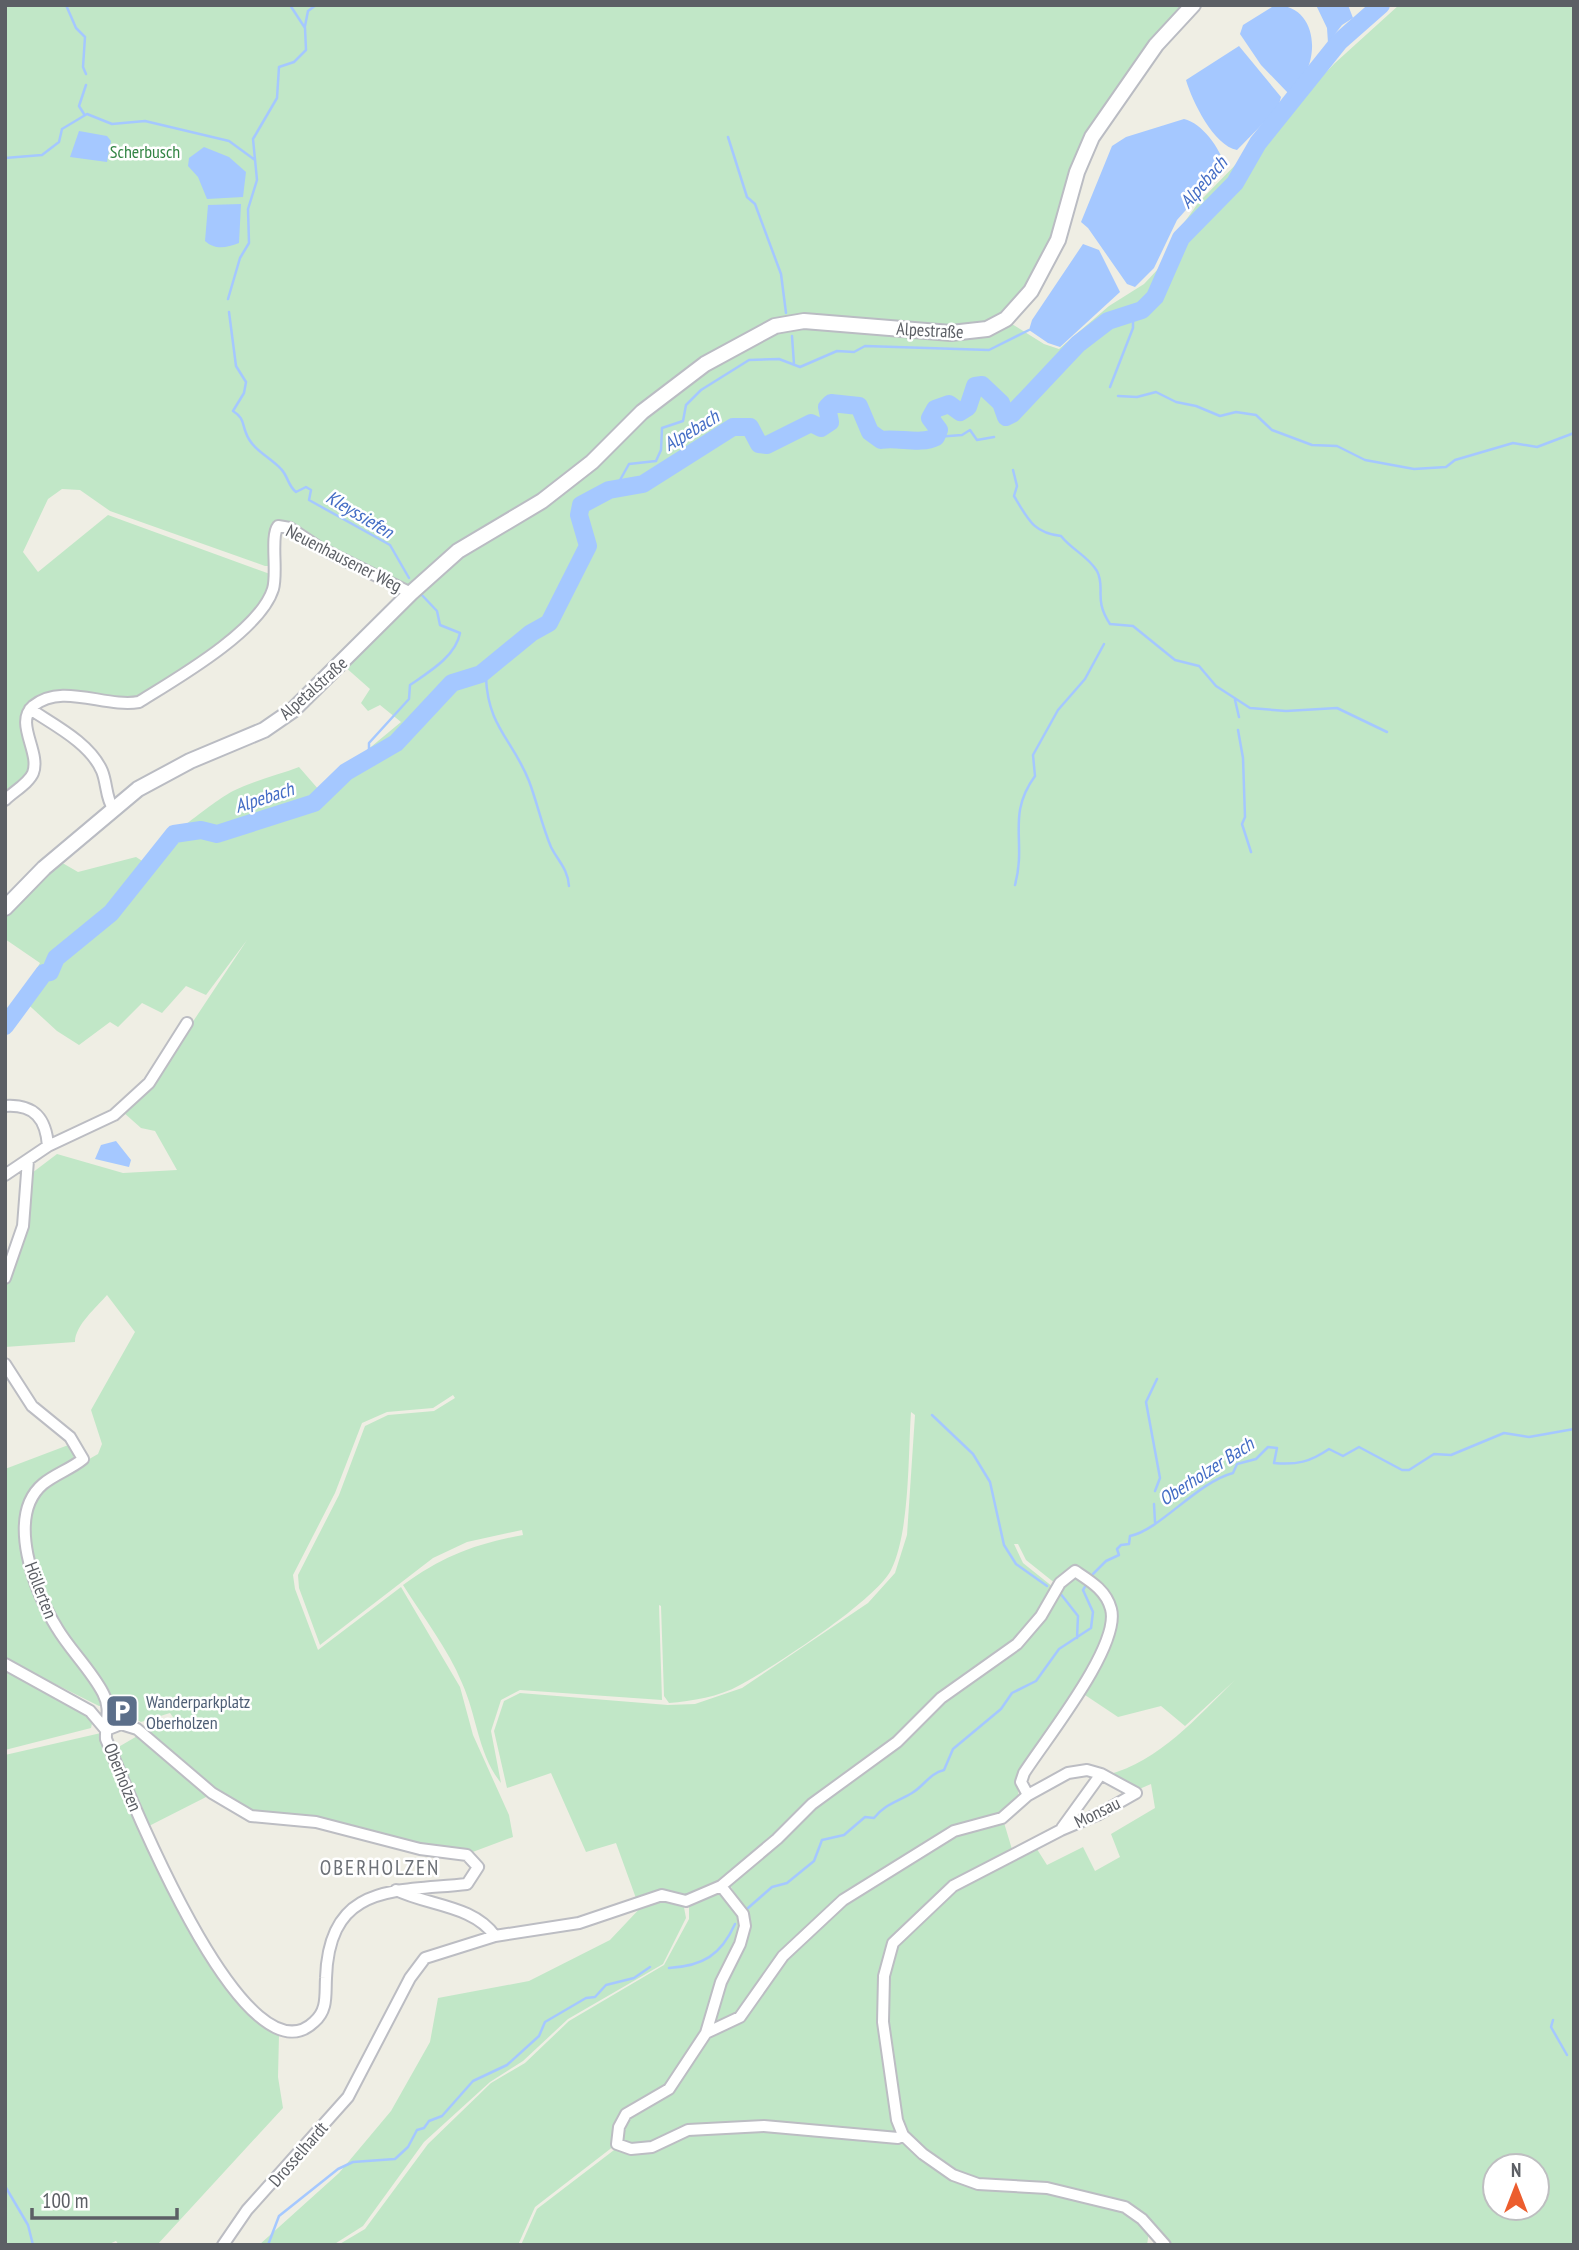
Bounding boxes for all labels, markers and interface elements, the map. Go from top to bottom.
park label: Scherbusch [110,140,180,163]
water label: Alpebach [1174,150,1233,213]
street label: Alpestraße [896,317,964,343]
water label: Alpebach [659,403,725,456]
water label: Kleyssiefen [322,485,399,544]
street label: Neuenhausener Weg [282,519,406,597]
street label: Alpetalstraße [274,651,352,725]
water label: Alpebach [232,776,298,818]
water label: Oberholzer Bach [1154,1431,1259,1511]
street label: Höllerten [20,1558,62,1622]
place label: Wanderparkplatz Oberholzen [146,1690,250,1734]
parking icon: Wanderparkplatz Oberholzen [103,1692,141,1730]
street label: Oberholzen [99,1740,147,1814]
street label: Monsau [1070,1791,1124,1833]
district label: OBERHOLZEN [320,1854,440,1881]
street label: Drosselhardt [263,2117,333,2191]
north arrow [1481,2152,1551,2222]
text: N [1511,2158,1521,2182]
scale bar [32,2176,177,2220]
text: 100 m [42,2187,88,2214]

